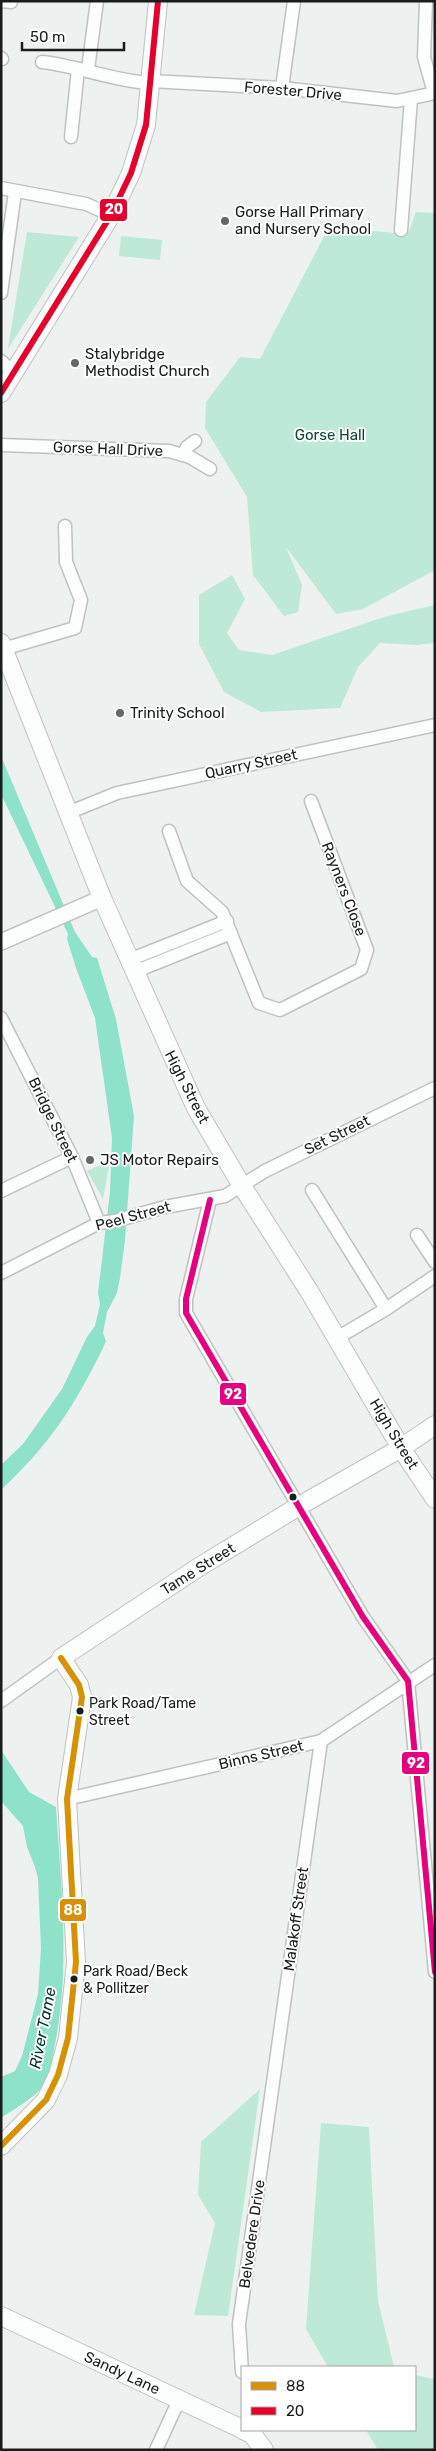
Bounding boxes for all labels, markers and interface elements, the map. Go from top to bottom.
scale bar [22,20,125,52]
text: 50 m [30,28,65,46]
street label: Forester Drive [243,78,343,104]
line badge: 20 [99,198,128,222]
text: 20 [105,201,123,218]
place label: Gorse Hall Primary and Nursery School [235,203,371,238]
marker: Gorse Hall Primary and Nursery School [219,215,231,227]
place label: Stalybridge Methodist Church [85,345,210,380]
marker: Stalybridge Methodist Church [69,357,81,369]
park label: Gorse Hall [295,426,365,444]
street label: Gorse Hall Drive [53,438,163,460]
place label: Trinity School [130,704,225,722]
marker: Trinity School [114,707,126,719]
street label: Quarry Street [203,745,299,783]
street label: Rayners Close [318,840,370,938]
street label: High Street [161,1048,213,1127]
street label: Bridge Street [25,1074,81,1166]
street label: Set Street [301,1111,373,1159]
place label: JS Motor Repairs [100,1151,219,1169]
marker: JS Motor Repairs [84,1154,96,1166]
street label: Peel Street [93,1197,173,1235]
line badge: 92 [219,1382,247,1406]
text: 92 [224,1386,242,1403]
street label: High Street [366,1395,422,1473]
unlabelled marker [288,1492,298,1502]
street label: Tame Street [157,1539,239,1599]
place label: Park Road/Tame Street [89,1695,196,1729]
marker: Park Road/Tame Street [75,1706,85,1716]
street label: Binns Street [217,1736,305,1774]
line badge: 92 [401,1751,430,1775]
text: 92 [407,1755,425,1772]
street label: Malakoff Street [280,1866,312,1972]
line badge: 88 [59,1898,87,1922]
text: 88 [64,1902,82,1919]
place label: Park Road/Beck & Pollitzer [83,1963,189,1997]
marker: Park Road/Beck & Pollitzer [69,1974,79,1984]
water label: River Tame [25,1986,60,2071]
street label: Belvedere Drive [235,2178,269,2290]
street label: Sandy Lane [81,2348,163,2398]
legend [241,2366,416,2431]
text: 88 [286,2377,305,2395]
text: 20 [286,2402,304,2420]

